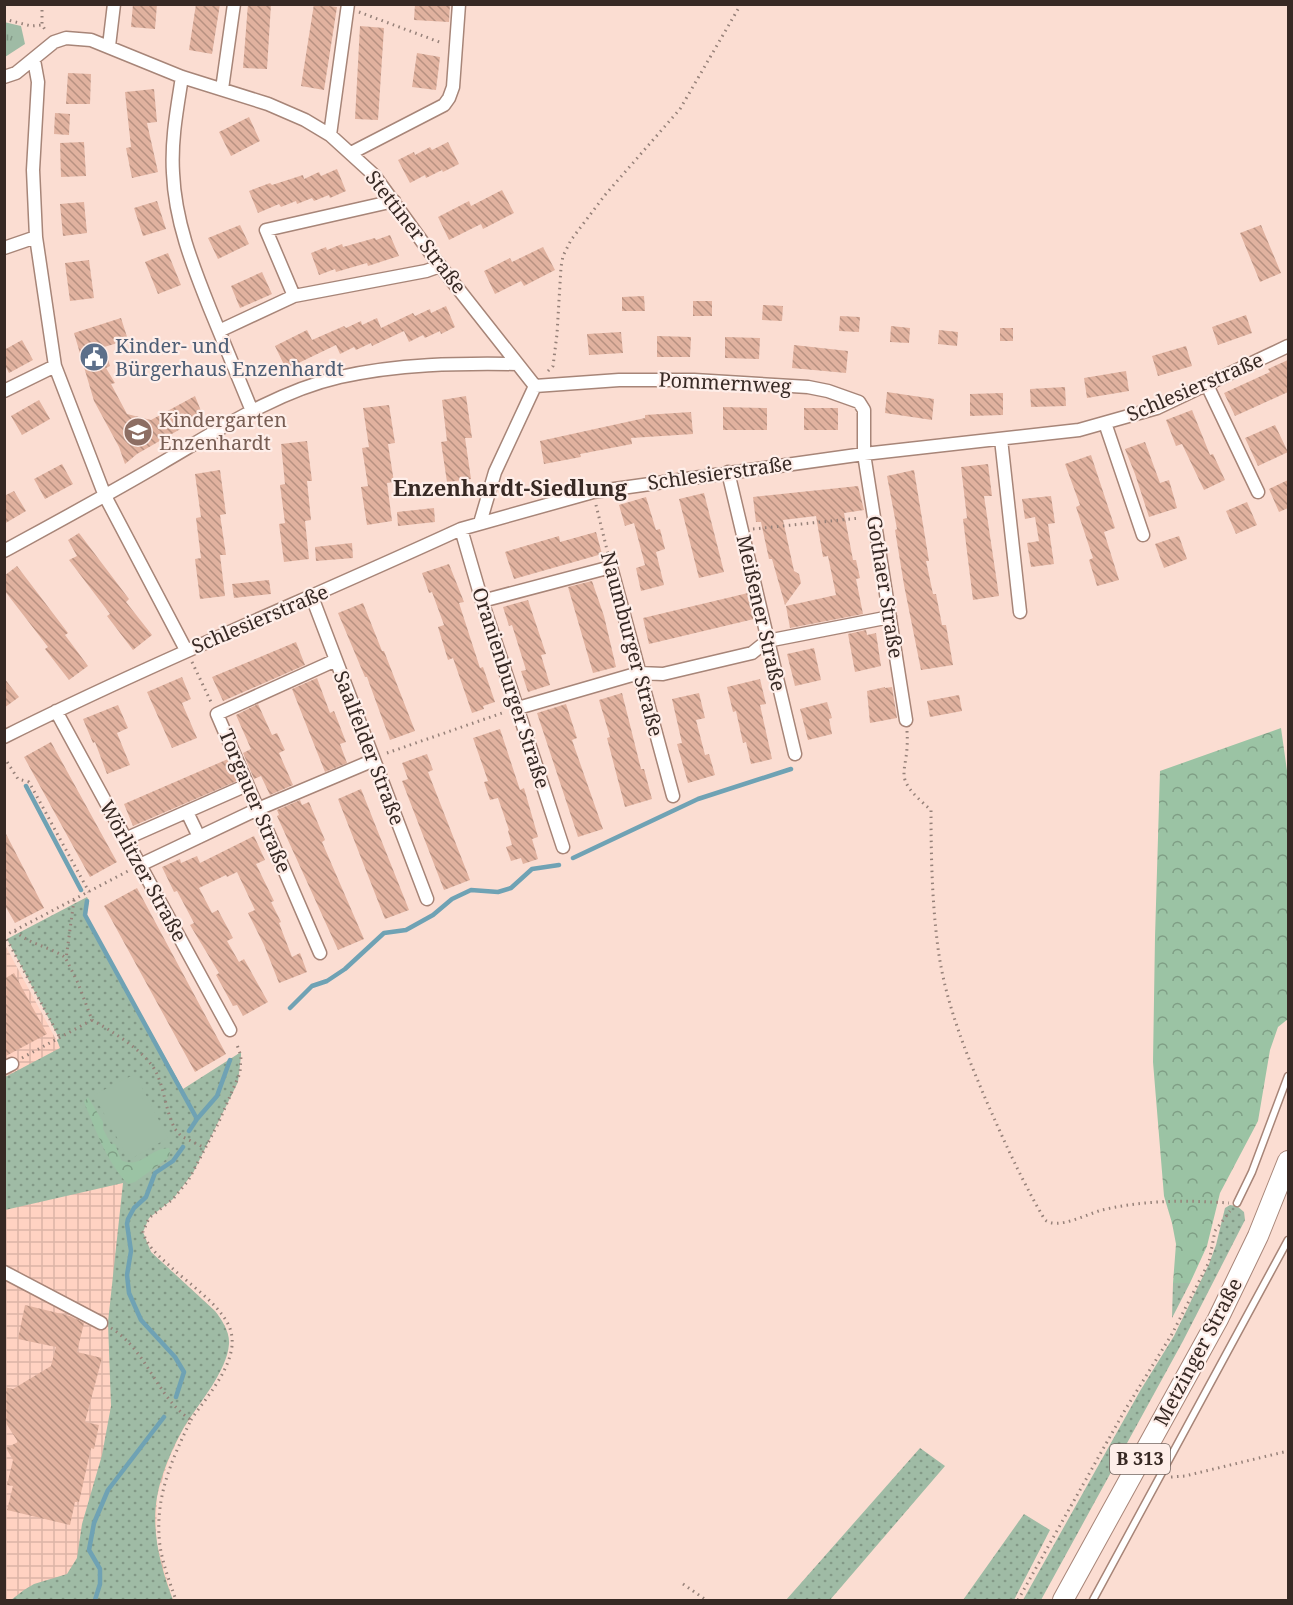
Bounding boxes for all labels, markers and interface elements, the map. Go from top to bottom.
street label: Stettiner Straße [360,165,473,299]
place label: Kinder- und Bürgerhaus Enzenhardt [115,332,344,382]
public building icon: Kinder- und Bürgerhaus Enzenhardt [78,341,110,373]
street label: Schlesierstraße [1122,346,1267,427]
street label: Pommernweg [658,366,792,399]
place label: Kindergarten Enzenhardt [159,406,287,456]
school or university icon: Kindergarten Enzenhardt [122,416,154,448]
street label: Schlesierstraße [646,449,794,496]
district label: Enzenhardt-Siedlung [393,472,628,502]
street label: Gothaer Straße [861,514,910,660]
street label: Meißener Straße [730,532,793,694]
street label: Naumburger Straße [595,548,670,739]
street label: Schlesierstraße [187,578,332,659]
street label: Oranienburger Straße [466,584,557,792]
street label: Saalfelder Straße [328,667,411,829]
street label: Torgauer Straße [213,725,298,877]
street label: Wörlitzer Straße [93,795,193,946]
street label: Metzinger Straße [1147,1273,1248,1430]
road number: B 313 [1110,1444,1170,1474]

